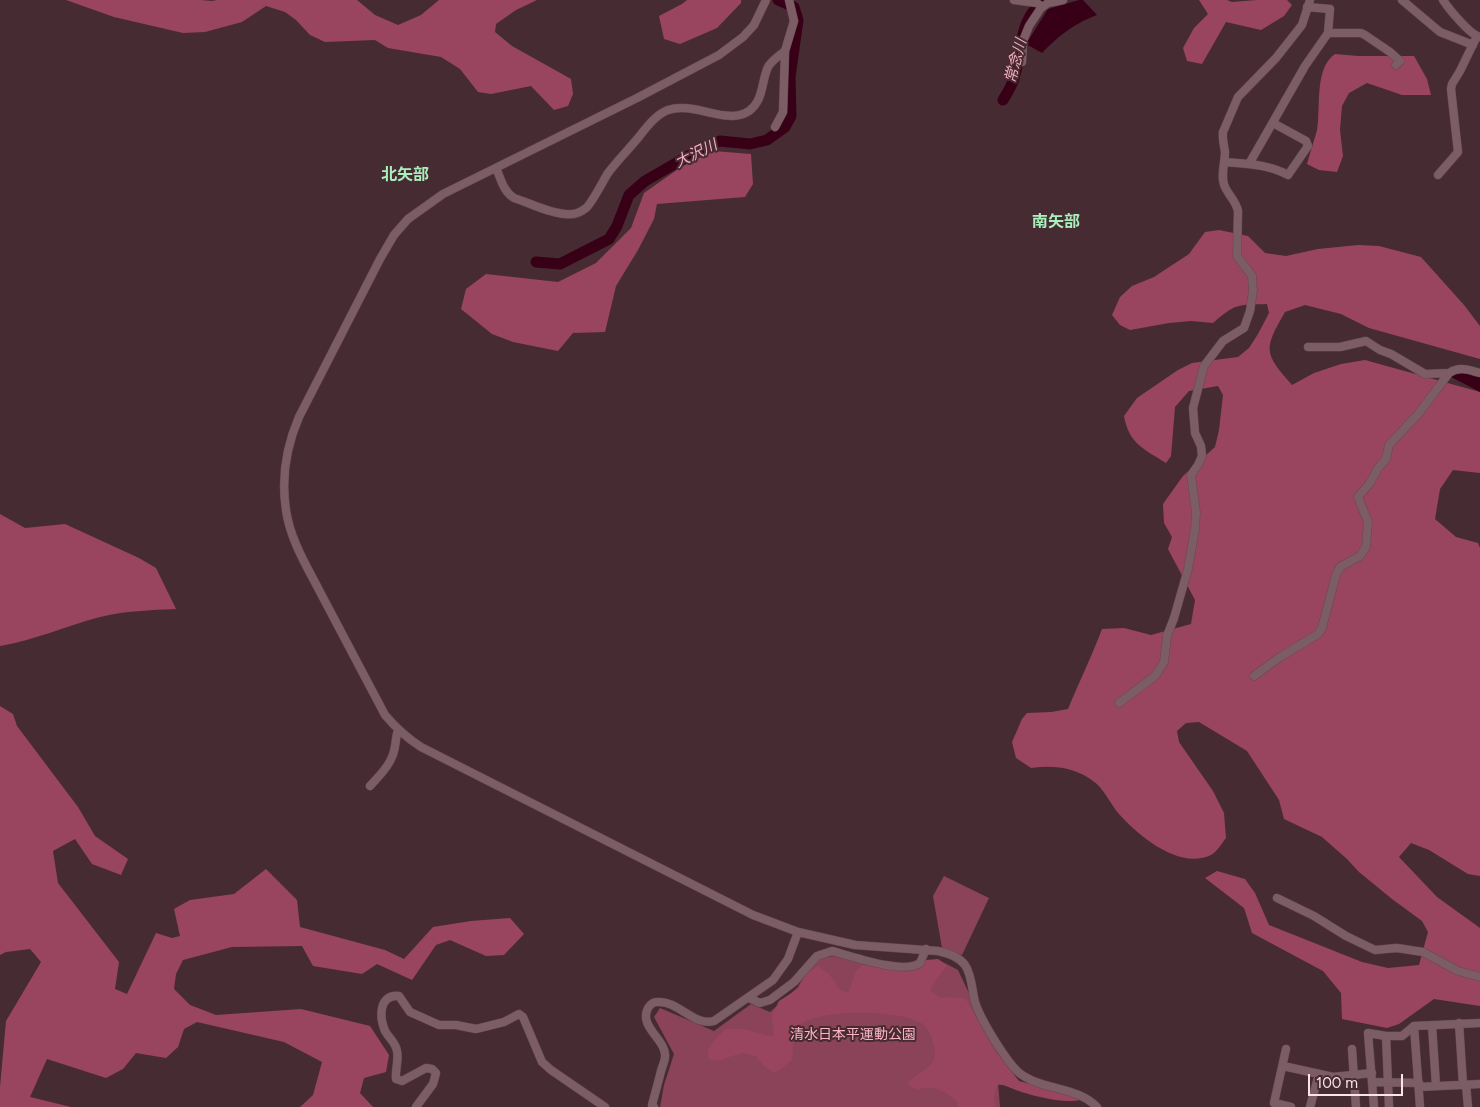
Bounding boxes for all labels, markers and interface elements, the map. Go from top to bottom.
water label: 常念川 [1001,37,1031,85]
water label: 大沢川 [672,136,720,172]
district label: 北矢部 [381,165,429,185]
district label: 南矢部 [1032,212,1080,232]
park label: 清水日本平運動公園 [790,1027,916,1043]
scale bar [1310,1064,1405,1096]
text: 100 m [1316,1074,1358,1092]

